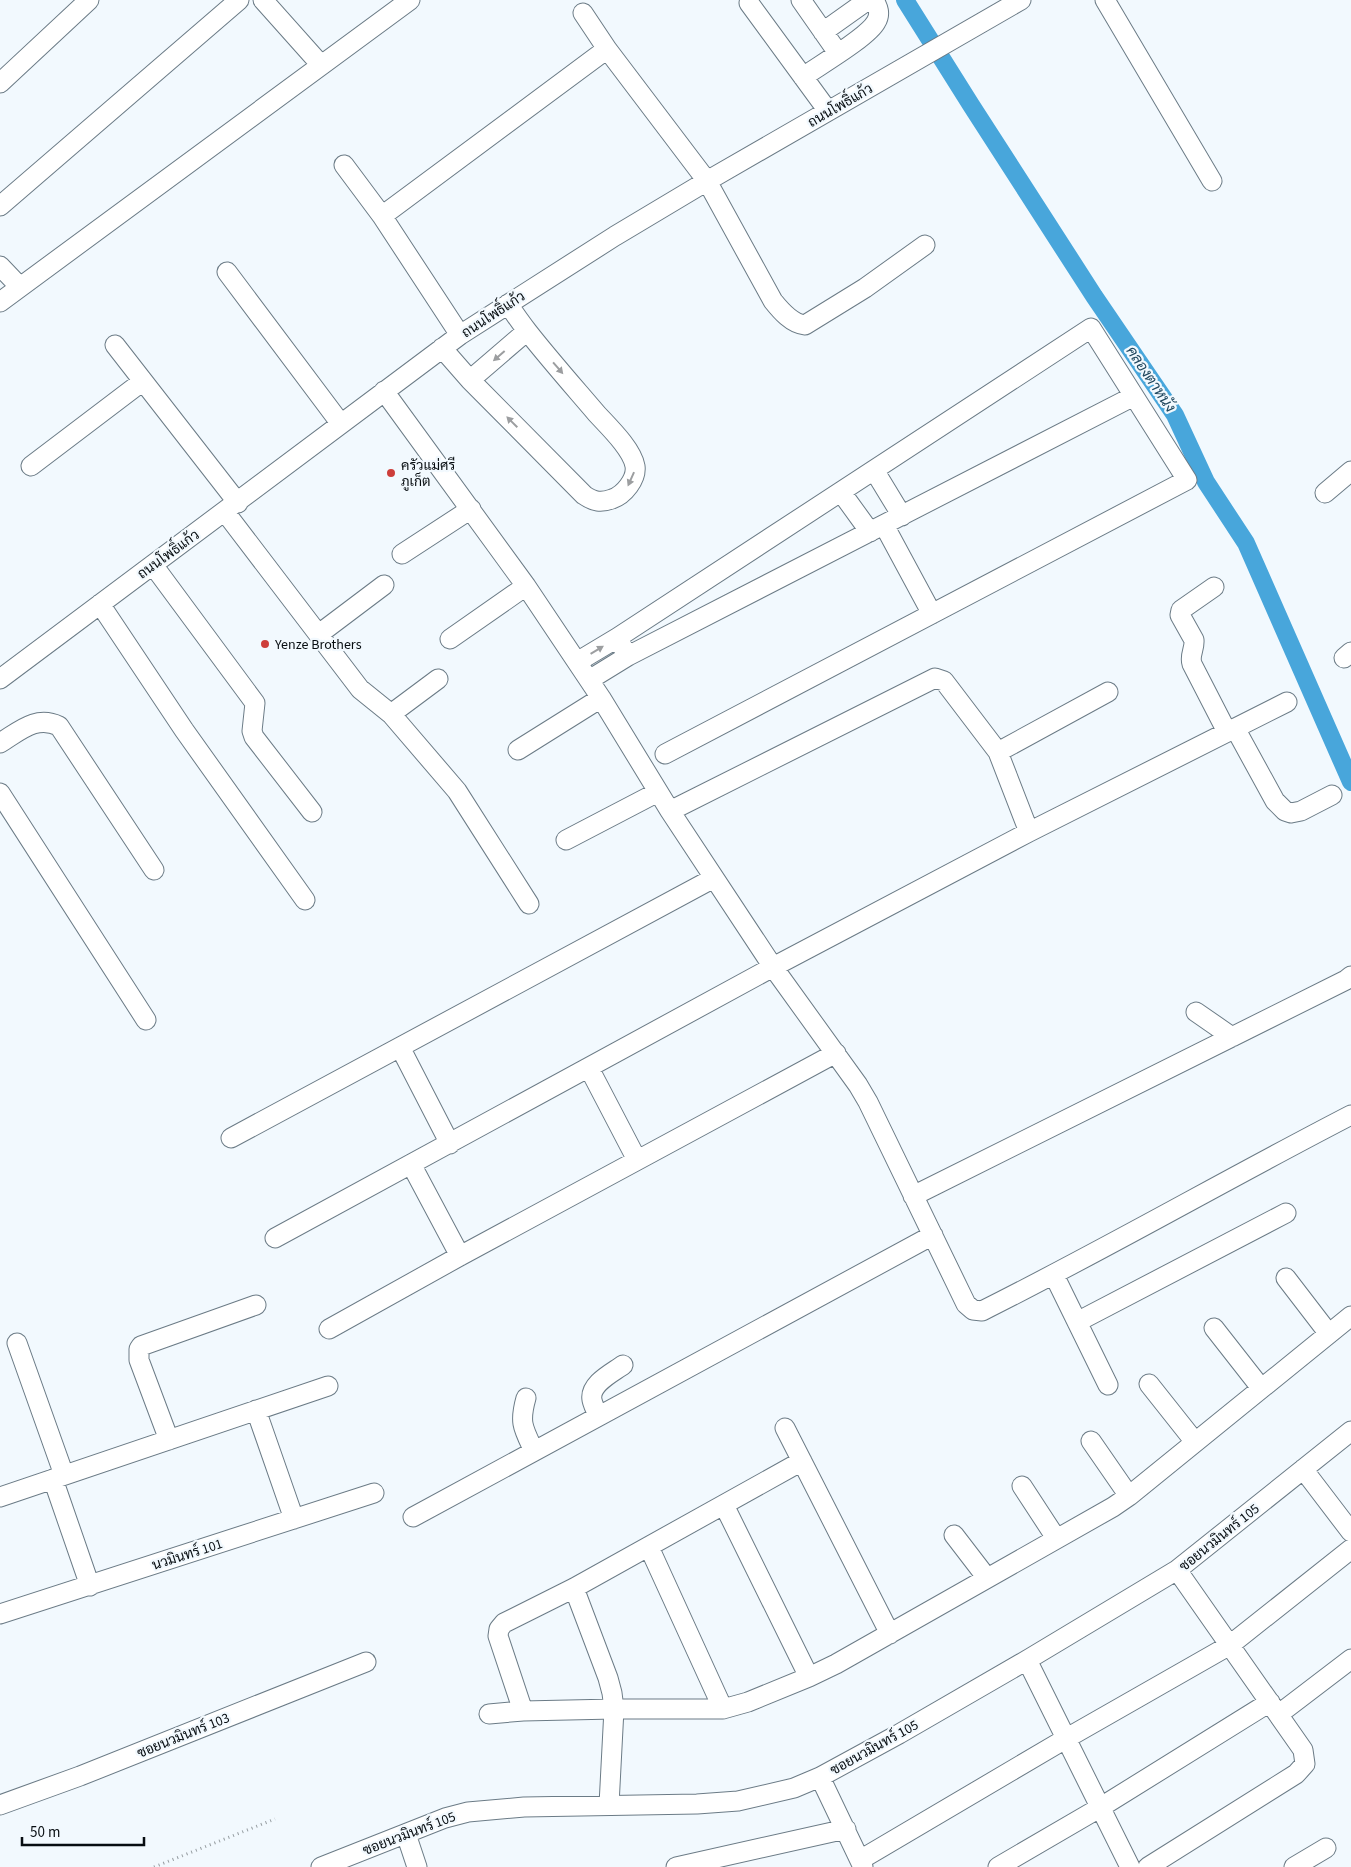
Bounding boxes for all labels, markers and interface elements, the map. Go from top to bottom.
street label: ถนนโพธิ์แก้ว [803,76,877,133]
street label: ถนนโพธิ์แก้ว [456,284,529,343]
water label: คลองตาหนัง [1121,342,1181,417]
one-way arrow [492,350,505,361]
one-way arrow [553,362,564,375]
one-way arrow [506,416,518,428]
place label: ครัวแม่ศรี ภูเก็ต [401,456,456,492]
marker: ครัวแม่ศรี ภูเก็ต [385,467,397,479]
one-way arrow [627,471,636,486]
street label: ถนนโพธิ์แก้ว [131,523,204,584]
place label: Yenze Brothers [274,635,362,655]
marker: Yenze Brothers [259,638,271,650]
one-way arrow [591,646,604,655]
street label: ซอยนวมินทร์ 105 [1175,1499,1264,1576]
street label: นวมินทร์ 101 [149,1534,225,1576]
street label: ซอยนวมินทร์ 103 [134,1708,233,1764]
street label: ซอยนวมินทร์ 105 [827,1715,922,1780]
street label: ซอยนวมินทร์ 105 [360,1807,459,1861]
scale bar [22,1814,145,1846]
text: 50 m [30,1822,60,1843]

